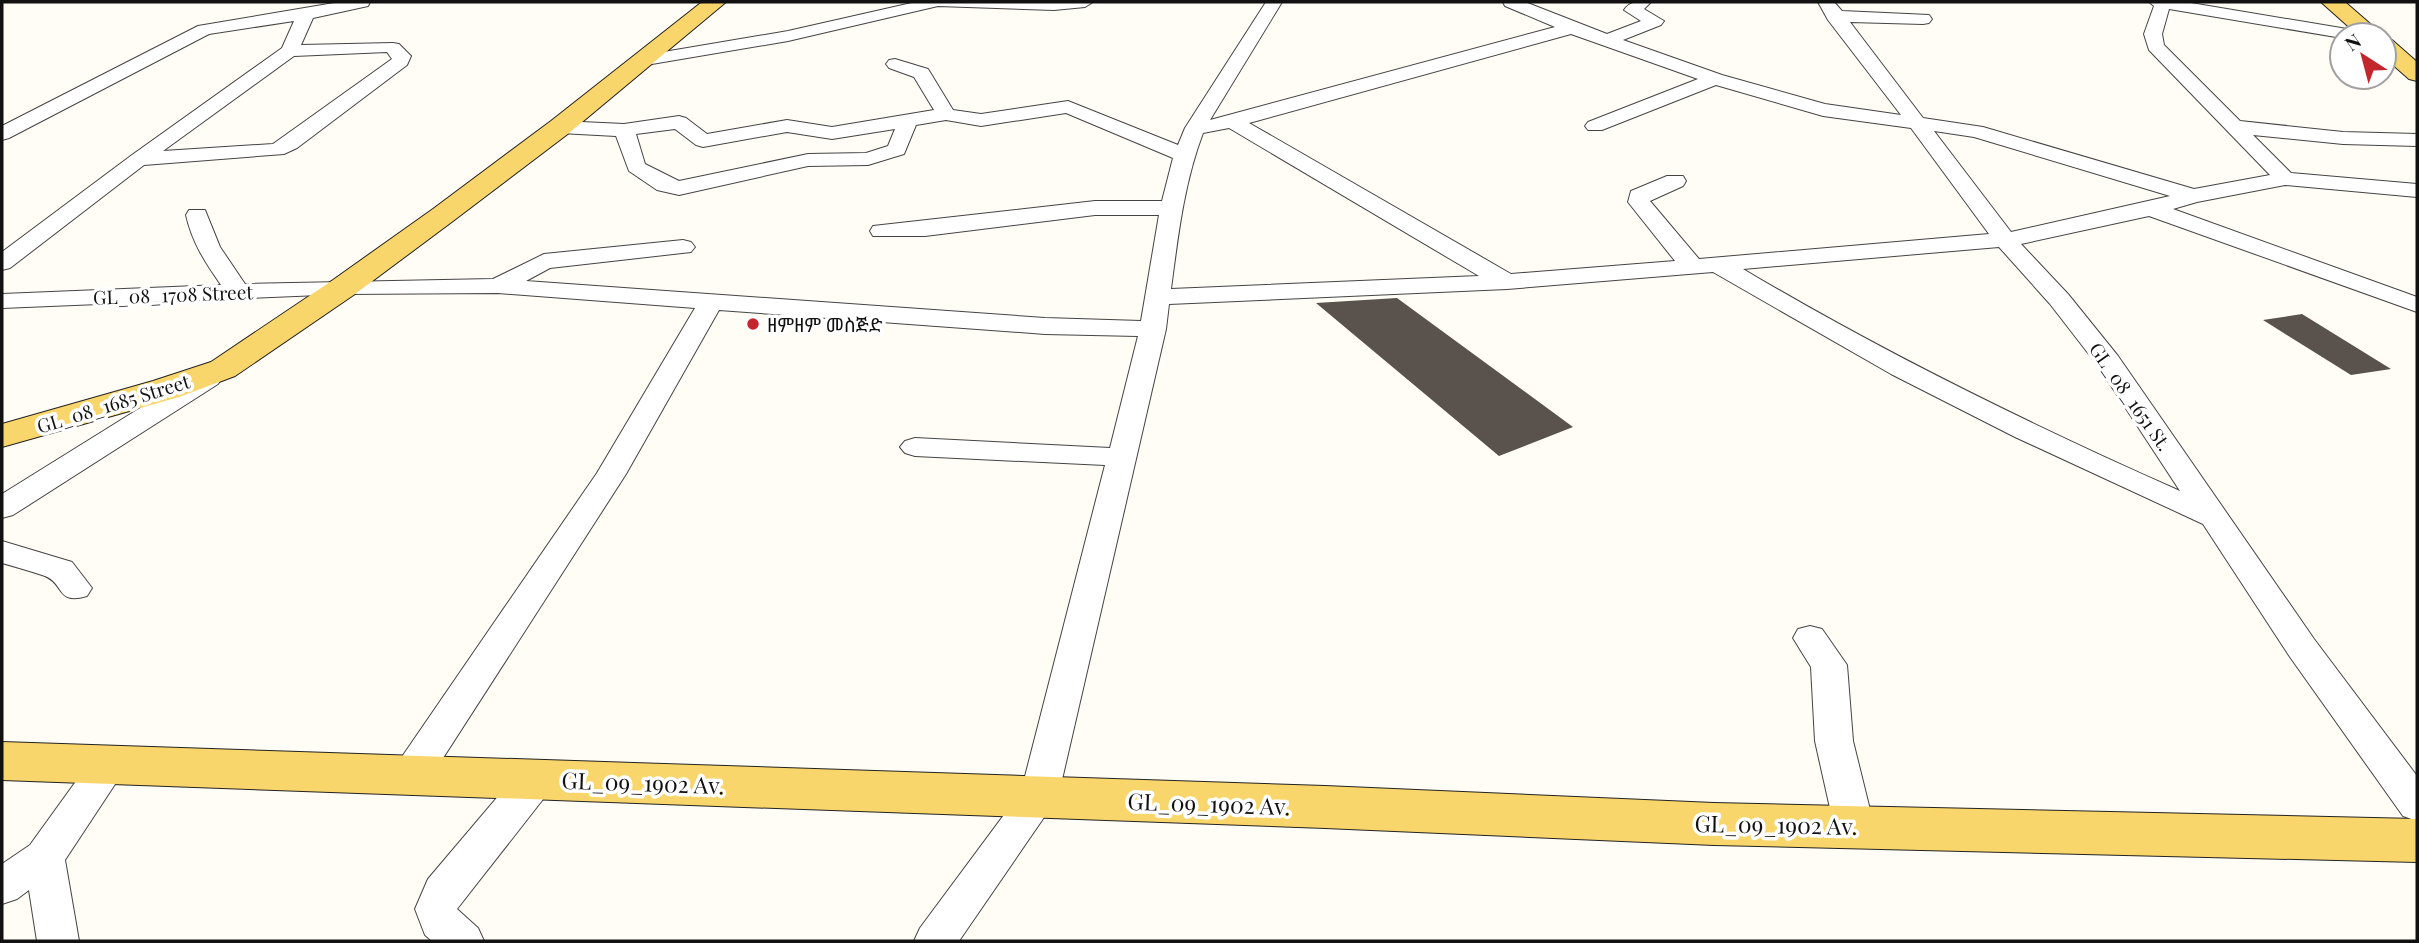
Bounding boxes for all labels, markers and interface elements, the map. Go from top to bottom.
north arrow [2328,21,2398,91]
text: N [2339,27,2366,56]
street label: GL_08_1708 Street [93,278,254,310]
place label: ዘምዘም መስጅድ [767,311,883,337]
marker: ዘምዘም መስጅድ [745,316,761,332]
street label: GL_08_1651 St. [2084,337,2178,455]
street label: GL_08_1685 Street [33,367,193,439]
street label: GL_09_1902 Av. [561,764,725,800]
street label: GL_09_1902 Av. [1127,785,1291,821]
street label: GL_09_1902 Av. [1694,807,1858,841]

